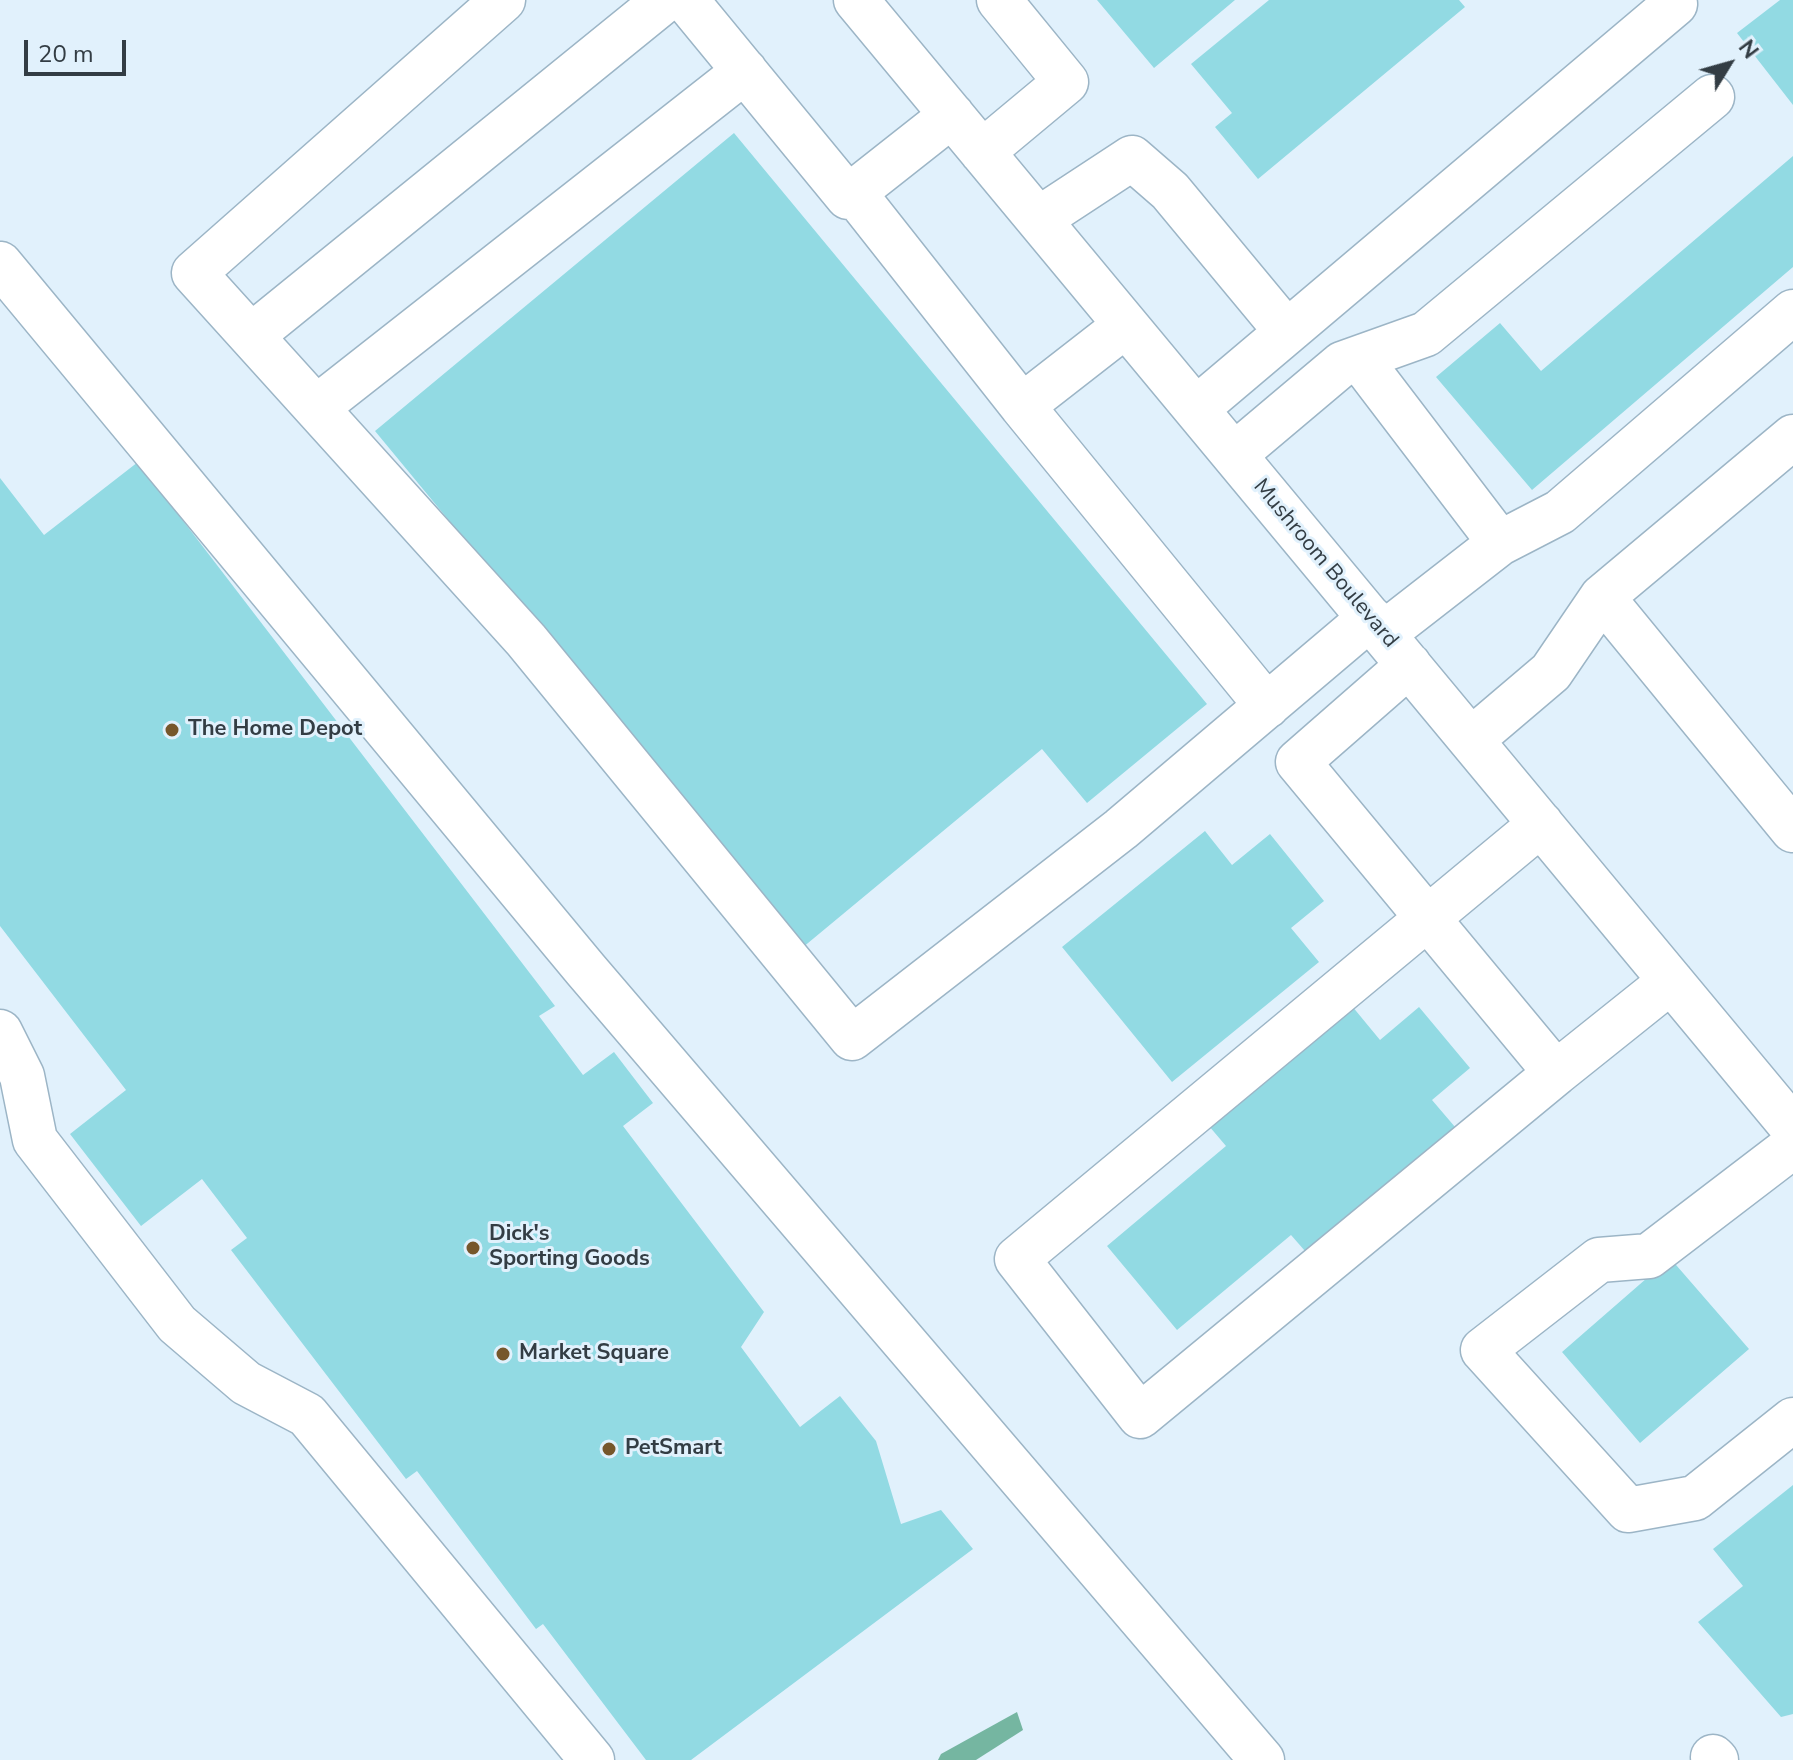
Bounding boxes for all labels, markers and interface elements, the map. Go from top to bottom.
scale bar [28,24,130,74]
north arrow [1689,24,1769,104]
text: N [1731,34,1765,65]
text: 20 m [38,38,94,70]
street label: Mushroom Boulevard [1247,474,1403,654]
place label: The Home Depot [188,717,362,743]
marker: The Home Depot [163,721,181,739]
place label: Dick's Sporting Goods [489,1222,650,1274]
marker: Dick's Sporting Goods [464,1239,482,1257]
place label: Market Square [519,1341,669,1367]
marker: Market Square [494,1345,512,1363]
place label: PetSmart [625,1436,722,1462]
marker: PetSmart [600,1440,618,1458]

